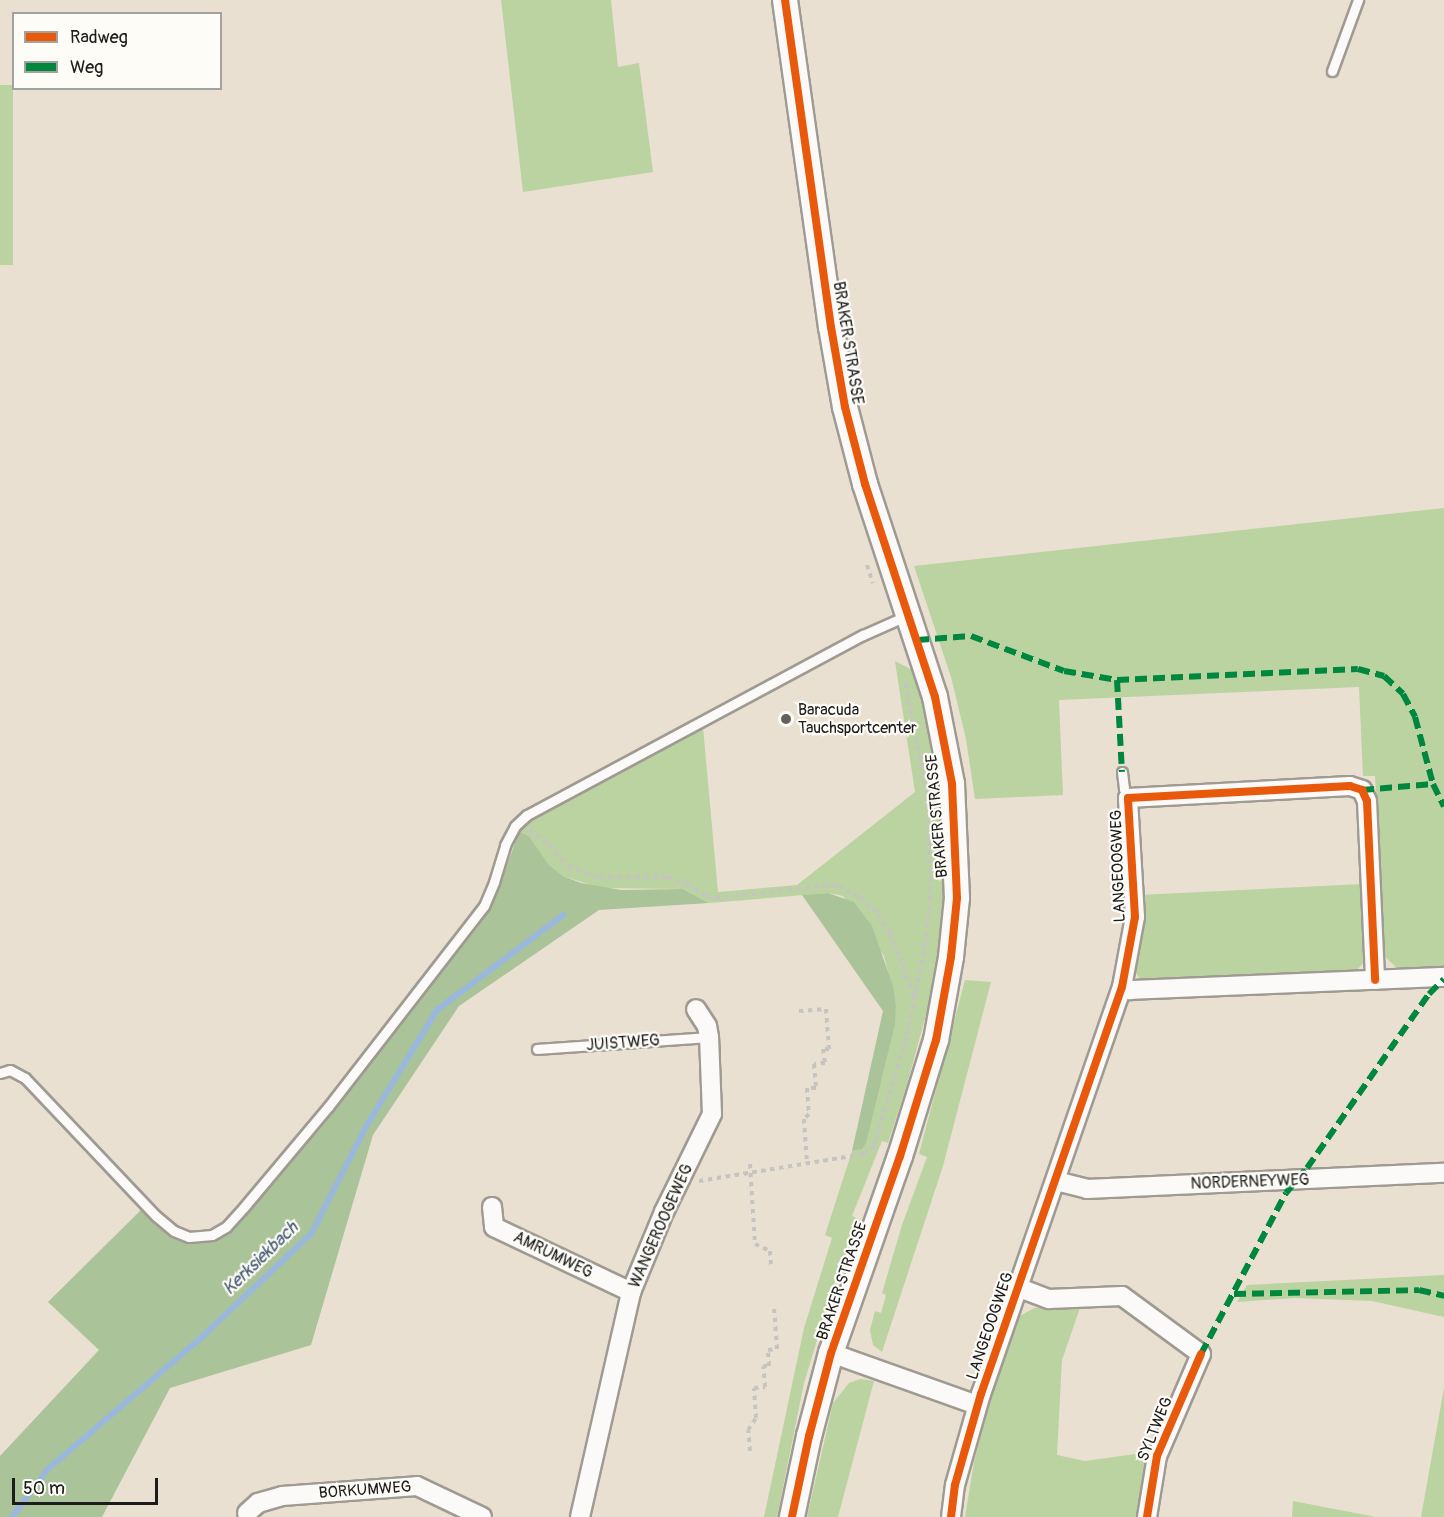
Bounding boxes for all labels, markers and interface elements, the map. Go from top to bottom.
legend [12,12,222,90]
text: Radweg [70,26,128,49]
text: Weg [70,56,103,79]
street label: BRAKER STRASSE [829,280,867,406]
place label: Baracuda Tauchsportcenter [798,700,917,738]
marker: Baracuda Tauchsportcenter [779,712,793,726]
street label: BRAKER STRASSE [922,753,952,879]
street label: LANGEOOGWEG [1106,809,1130,923]
street label: JUISTWEG [586,1031,660,1055]
street label: WANGEROOGEWEG [625,1161,697,1291]
street label: NORDERNEYWEG [1190,1170,1310,1194]
water label: Kerksiekbach [219,1218,303,1300]
street label: BRAKER STRASSE [813,1219,871,1343]
street label: AMRUMWEG [510,1228,596,1282]
street label: LANGEOOGWEG [963,1270,1017,1382]
street label: SYLTWEG [1133,1394,1177,1464]
scale bar [15,1466,160,1504]
text: 50 m [23,1477,65,1500]
street label: BORKUMWEG [318,1477,412,1503]

